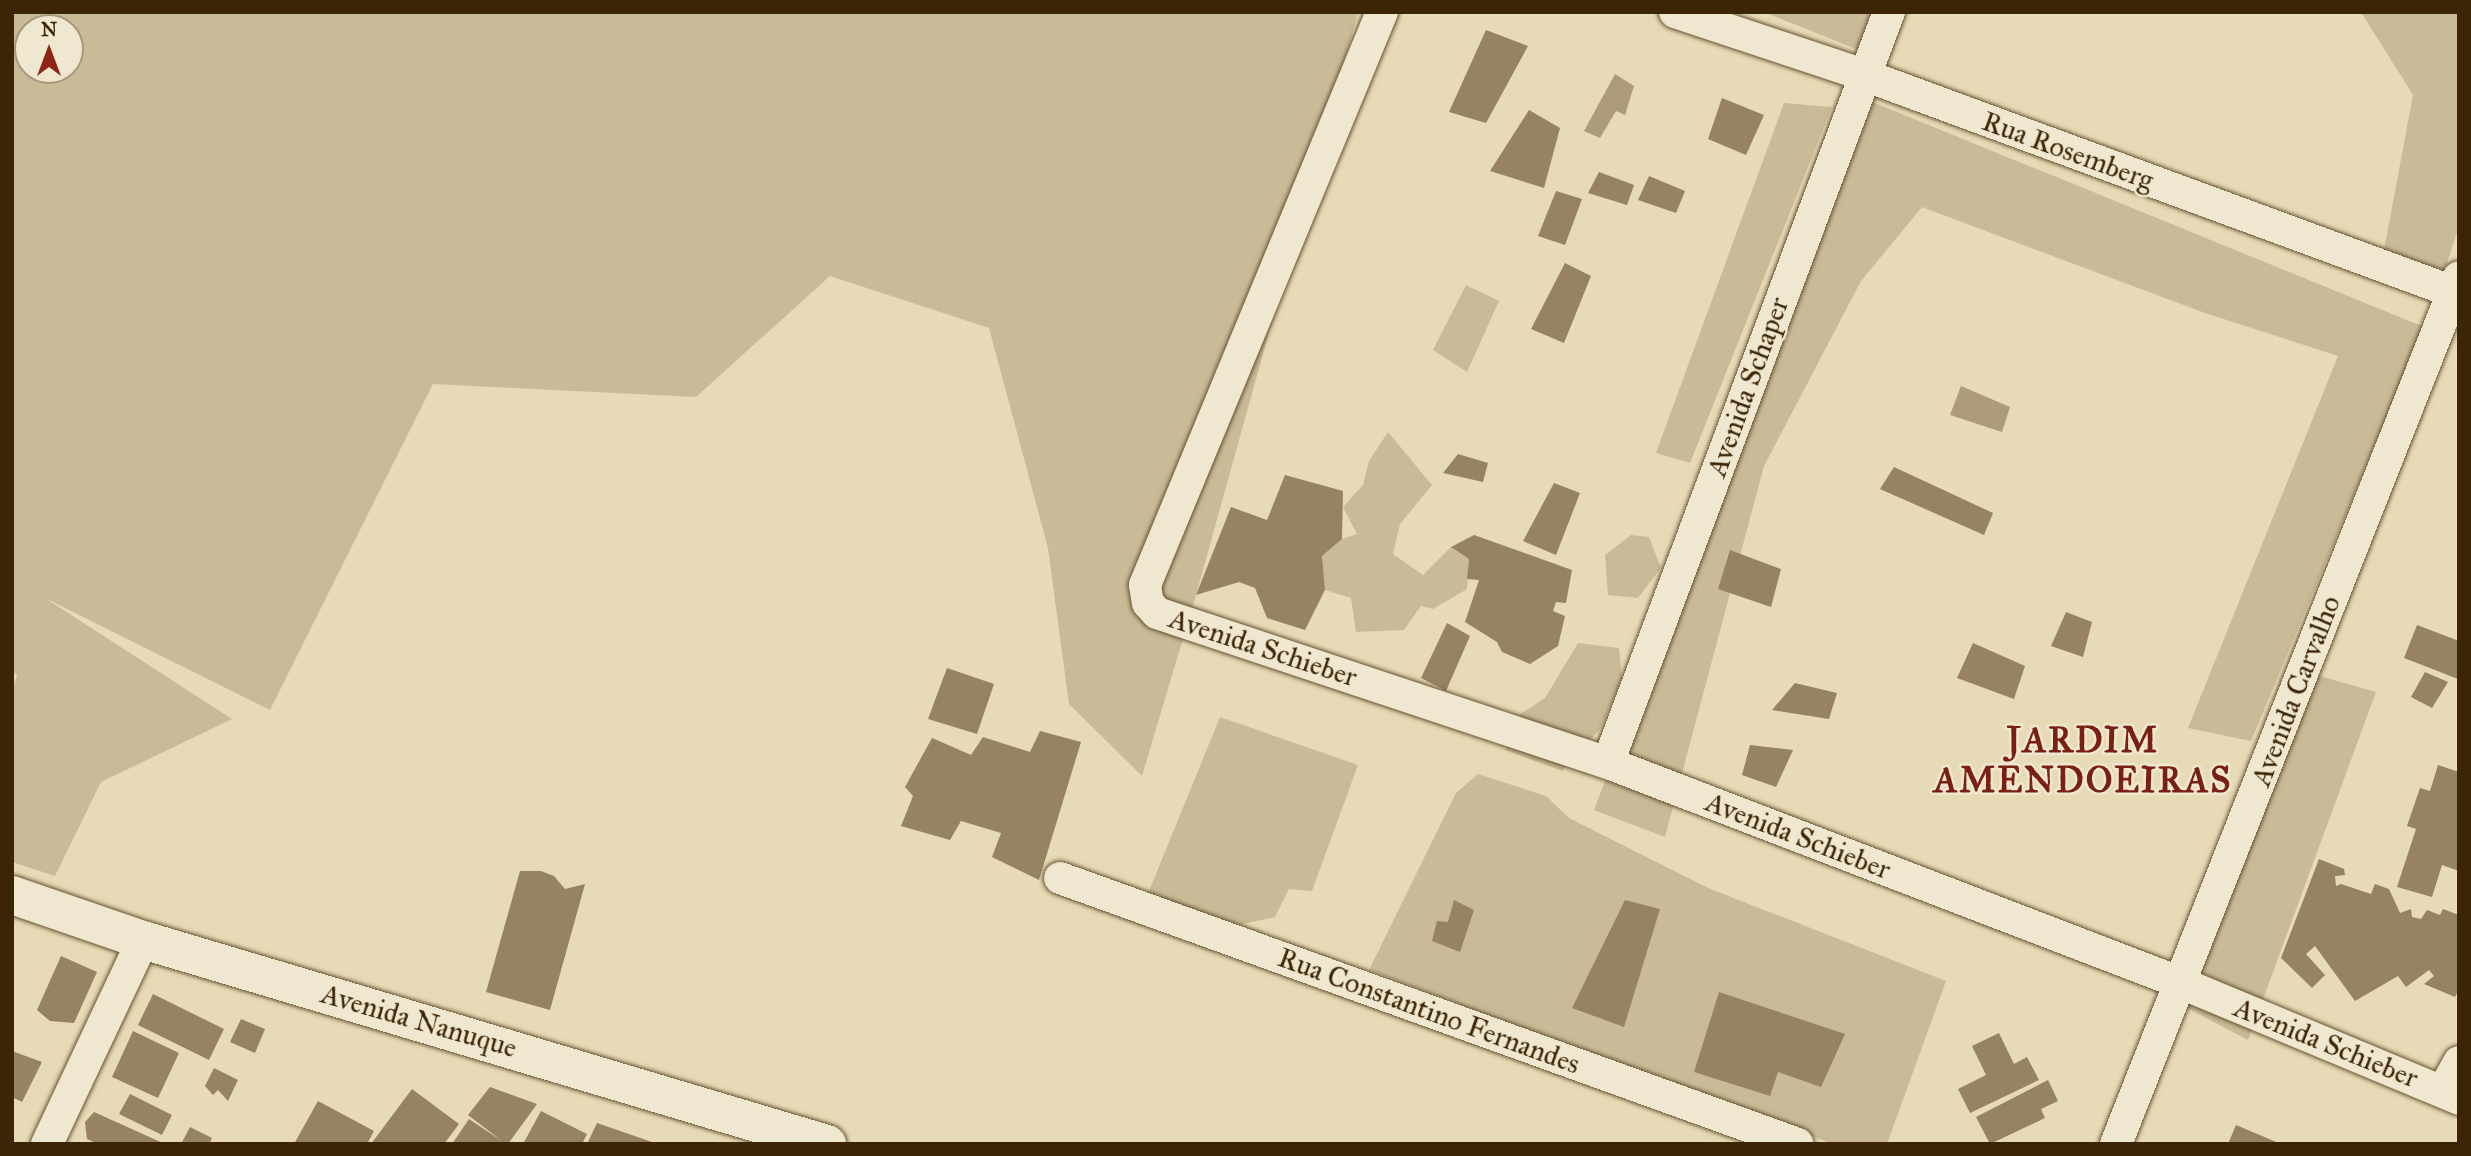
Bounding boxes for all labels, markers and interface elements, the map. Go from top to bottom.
north arrow [14,14,84,84]
text: N [41,18,57,41]
street label: Rua Rosemberg [1978,104,2158,198]
street label: Avenida Schaper [1700,293,1796,481]
street label: Avenida Carvalho [2244,591,2348,791]
street label: Avenida Schieber [1165,602,1361,694]
district label: JARDIM AMENDOEIRAS [1935,720,2231,802]
street label: Avenida Schieber [1701,785,1895,887]
street label: Rua Constantino Fernandes [1273,941,1585,1081]
street label: Avenida Nanuque [317,977,521,1065]
street label: Avenida Schieber [2229,991,2423,1095]

